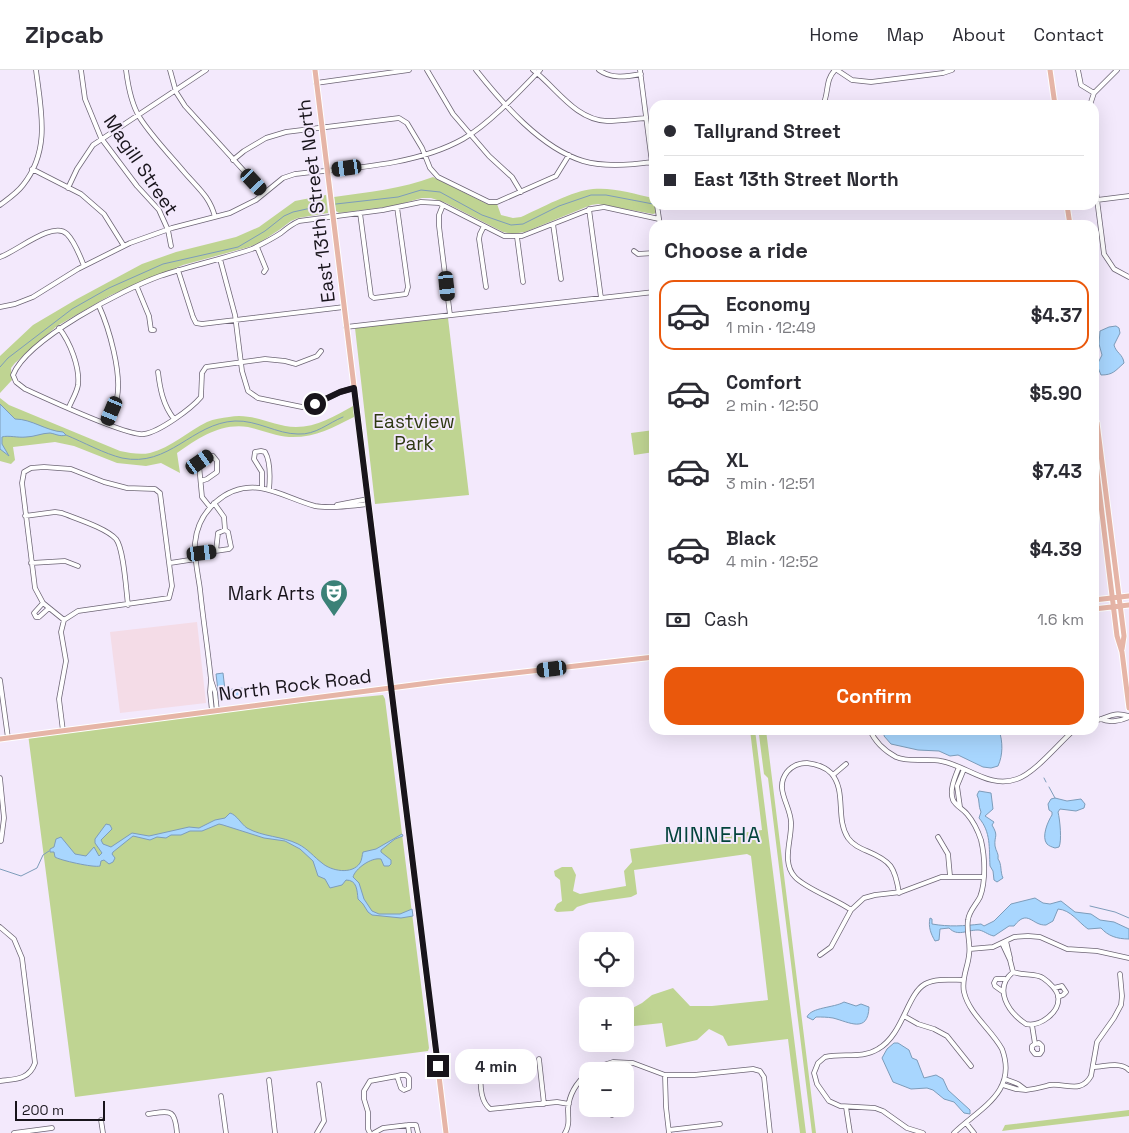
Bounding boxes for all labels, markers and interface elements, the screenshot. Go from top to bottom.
text: Zipcab [25,19,104,50]
text: Home [810,23,859,46]
text: Map [887,23,924,46]
text: About [952,23,1006,46]
text: Contact [1034,23,1104,46]
street label: East 13th Street North [291,98,341,304]
street label: Magill Street [98,110,184,220]
text: Tallyrand Street [694,119,841,144]
car [331,158,362,178]
car [238,166,269,198]
text: East 13th Street North [694,167,899,192]
text: Choose a ride [664,236,808,264]
car [437,270,456,302]
text: Economy [726,292,810,317]
icon: car [666,293,711,338]
text: $4.37 [1031,303,1082,328]
text: 1 min · 12:49 [726,317,816,338]
text: Comfort [726,370,802,395]
icon: car [666,371,711,416]
text: $5.90 [1029,381,1082,406]
route start [304,393,326,415]
car [99,394,124,428]
text: 2 min · 12:50 [726,395,819,416]
park label: Eastview Park [373,409,455,456]
car [183,447,216,477]
text: XL [726,448,749,473]
icon: car [666,449,711,494]
text: $7.43 [1032,459,1082,484]
text: 3 min · 12:51 [726,473,815,494]
text: Black [726,526,776,551]
icon: car [666,527,711,572]
text: $4.39 [1029,537,1082,562]
car [186,544,217,562]
text: 4 min · 12:52 [726,551,818,572]
theatre icon: Mark Arts [319,578,349,617]
place label: Mark Arts [228,581,315,606]
icon: cash [664,606,692,634]
text: Cash [704,607,749,632]
text: 1.6 km [1037,609,1084,630]
car [536,660,567,678]
street label: North Rock Road [217,663,373,707]
button: Confirm [664,667,1084,725]
district label: MINNEHA [664,821,762,848]
map controls [579,932,634,1117]
button: locate [579,932,634,987]
button: + [579,997,634,1052]
callout: 4 min [456,1048,538,1084]
route end [427,1055,449,1077]
text: 4 min [475,1056,517,1077]
button: − [579,1062,634,1117]
scale bar [15,1098,105,1121]
text: 200 m [22,1101,64,1119]

